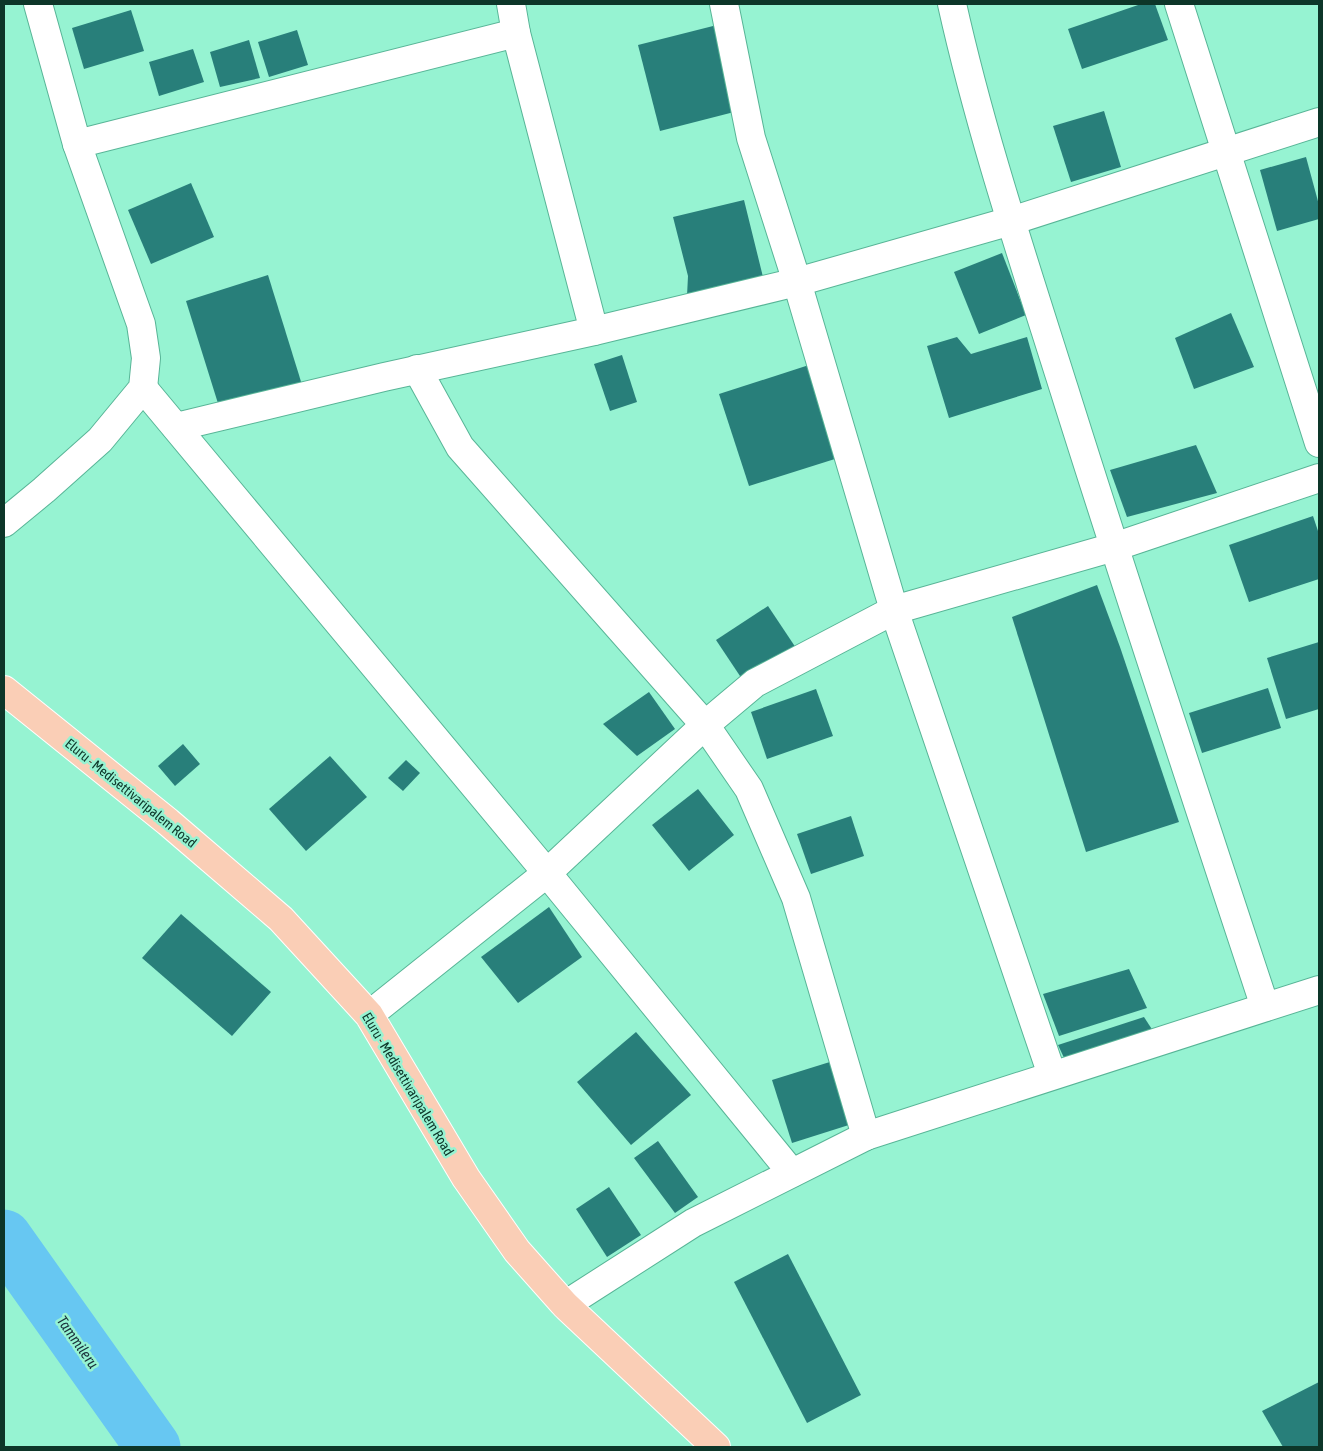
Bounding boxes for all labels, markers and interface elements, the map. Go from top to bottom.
street label: Eluru - Medisettivaripalem Road [62,735,200,851]
street label: Eluru - Medisettivaripalem Road [359,1010,457,1158]
water label: Tammileru [54,1313,102,1371]

